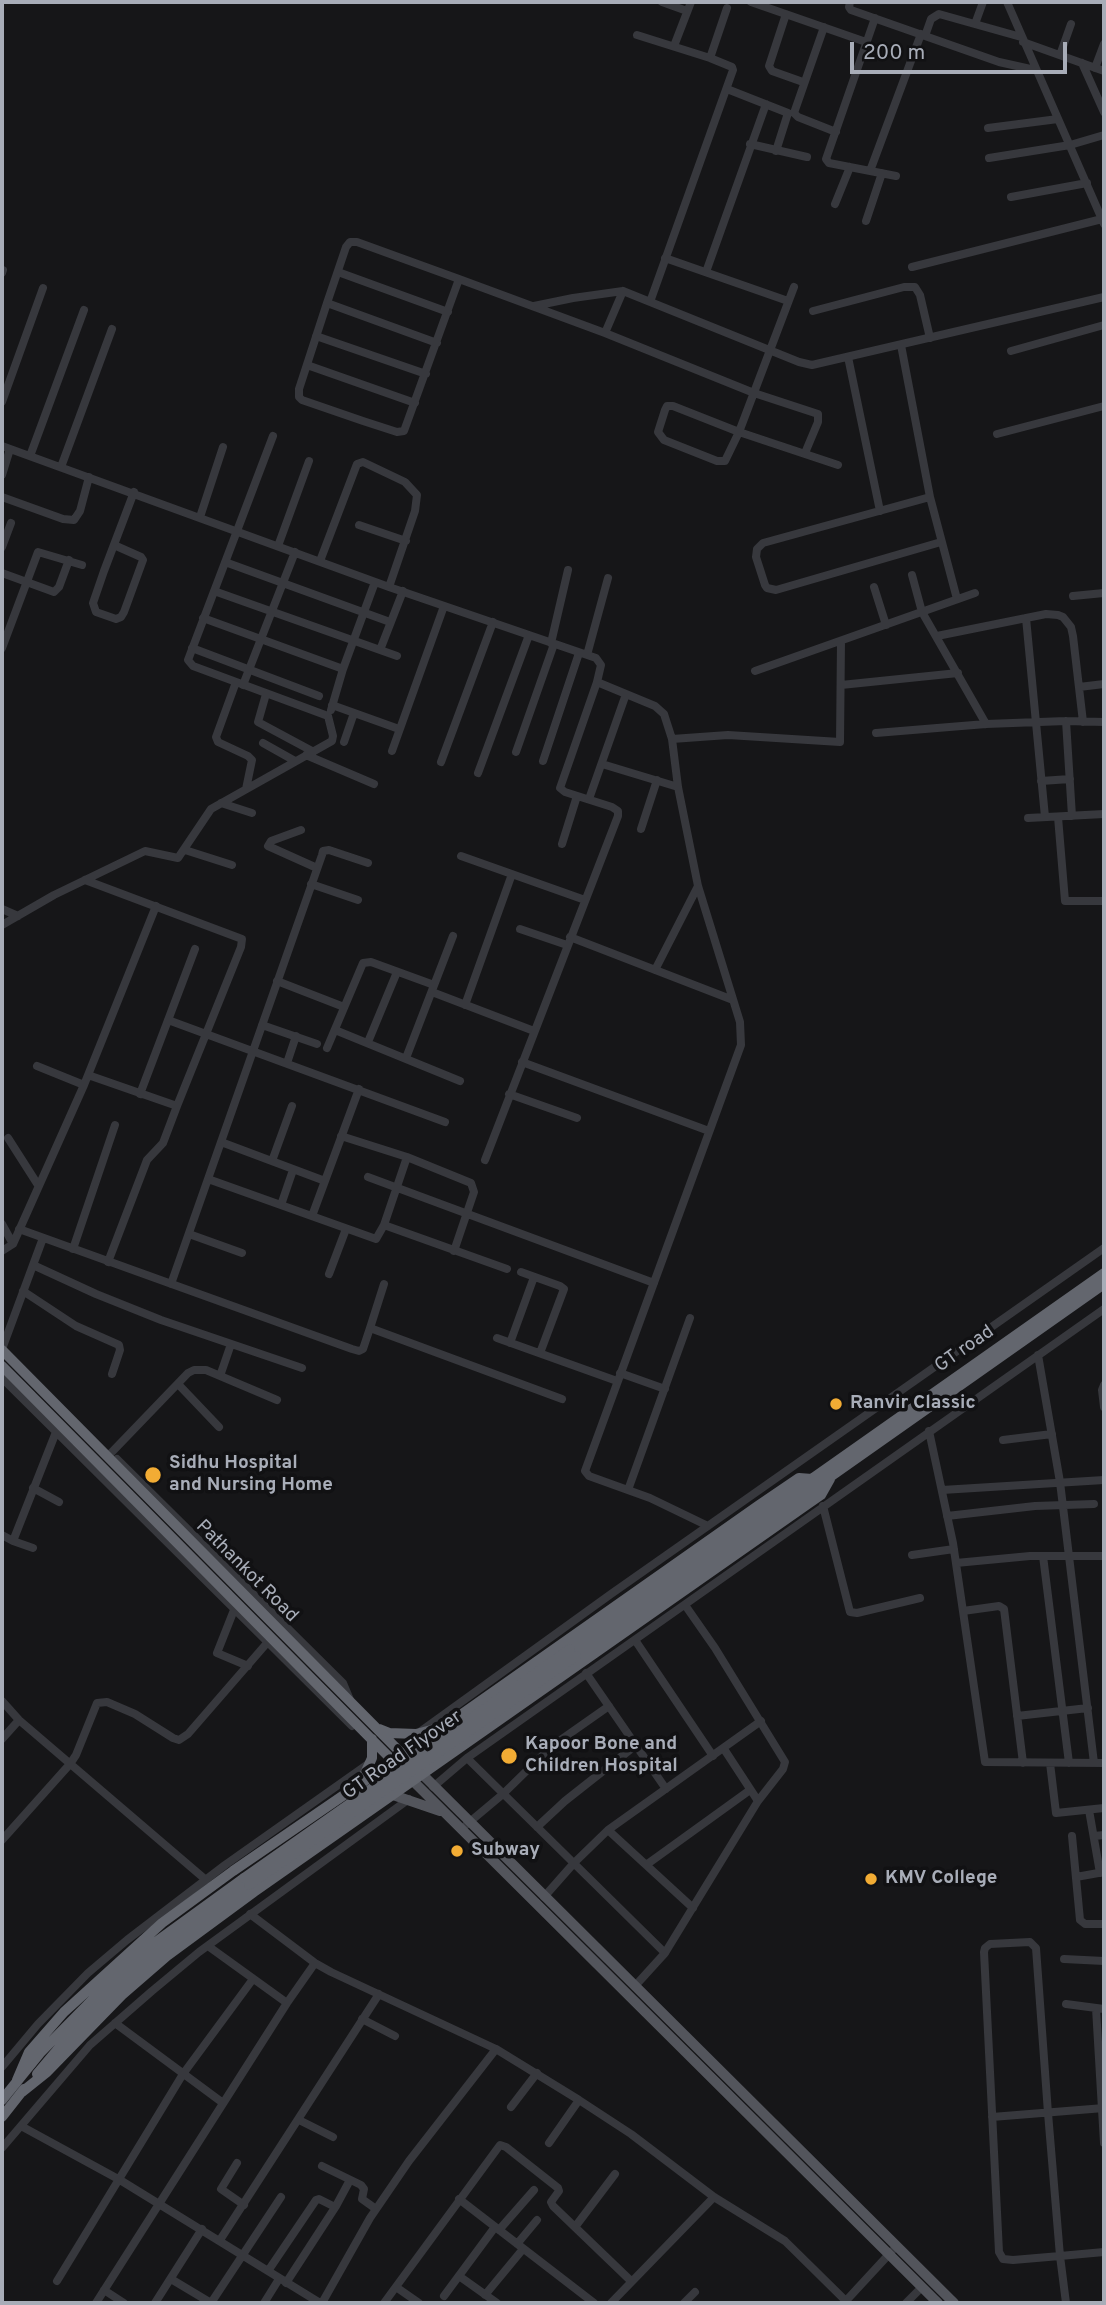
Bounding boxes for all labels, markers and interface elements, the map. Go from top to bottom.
scale bar [854,28,1071,72]
text: 200 m [863,40,925,67]
street label: GT road [931,1321,999,1379]
place label: Ranvir Classic [850,1393,976,1415]
marker: Ranvir Classic [828,1396,844,1412]
place label: Sidhu Hospital and Nursing Home [169,1453,333,1497]
marker: Sidhu Hospital and Nursing Home [143,1465,163,1485]
street label: Pathankot Road [190,1516,302,1628]
street label: GT Road Flyover [339,1706,467,1806]
place label: Kapoor Bone and Children Hospital [525,1734,678,1778]
marker: Kapoor Bone and Children Hospital [499,1746,519,1766]
place label: Subway [471,1840,540,1862]
marker: Subway [449,1843,465,1859]
place label: KMV College [885,1868,997,1890]
marker: KMV College [863,1871,879,1887]

